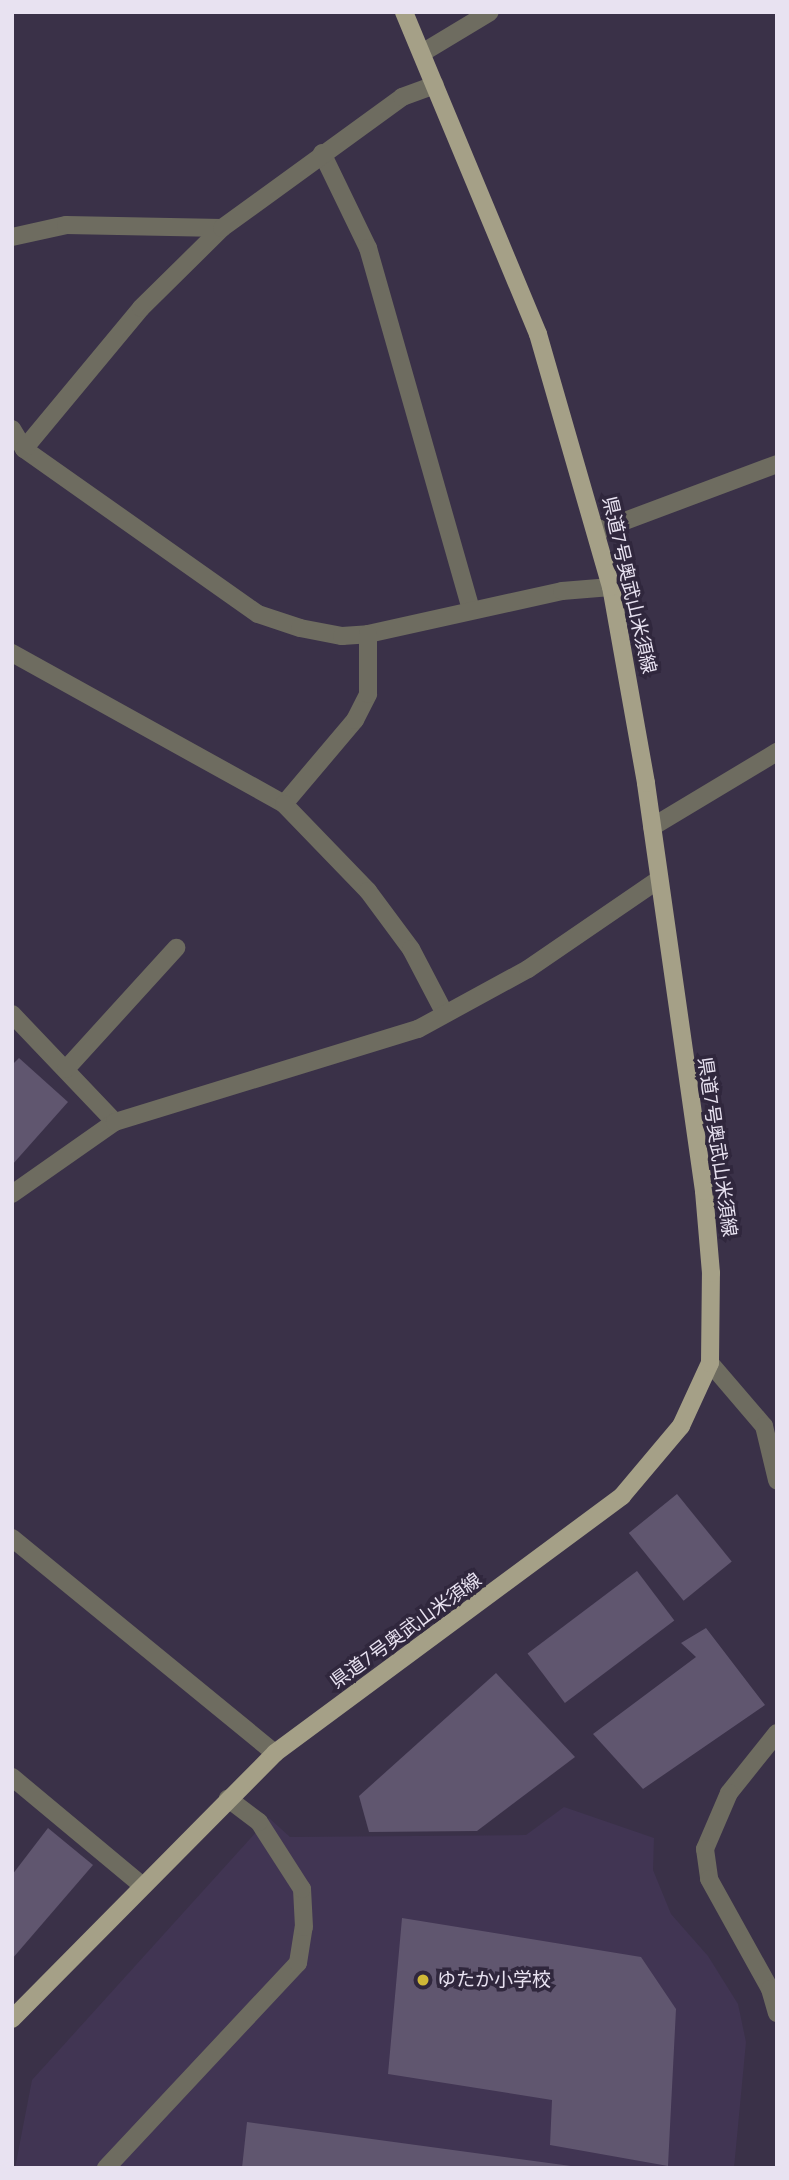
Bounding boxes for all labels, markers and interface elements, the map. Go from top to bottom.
street label: 県道7号奥武山米須線 [597,494,661,676]
street label: 県道7号奥武山米須線 [693,1056,741,1238]
street label: 県道7号奥武山米須線 [326,1568,486,1694]
place label: ゆたか小学校 [437,1969,551,1991]
marker: ゆたか小学校 [415,1972,431,1988]

